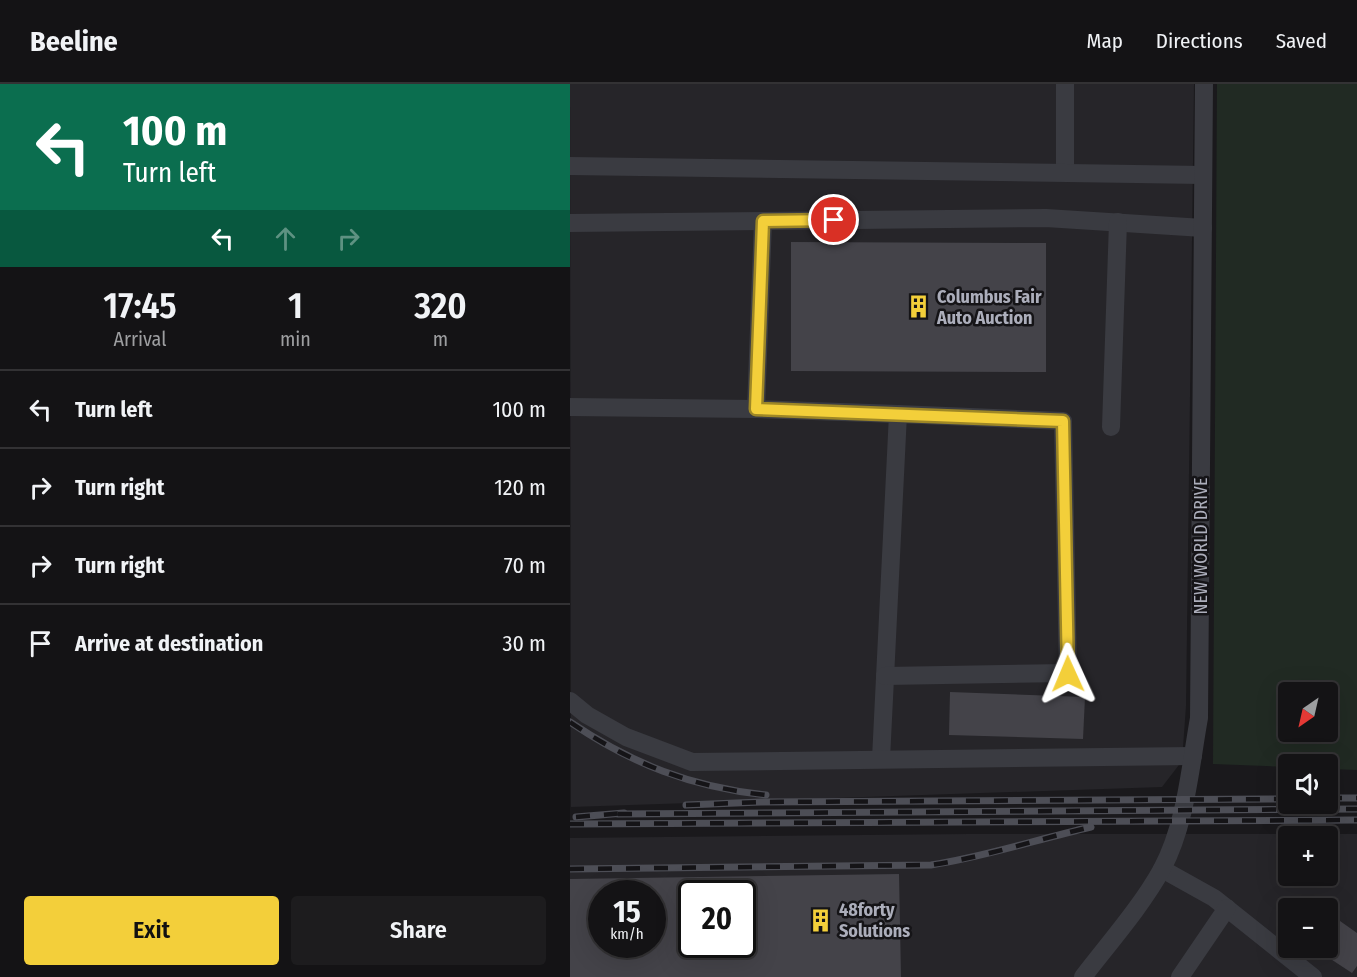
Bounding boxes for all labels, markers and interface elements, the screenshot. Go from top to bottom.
text: Beeline [30,25,118,58]
text: Map [1086,28,1123,54]
text: Directions [1156,28,1243,54]
text: Saved [1276,28,1327,54]
text: 100 m [123,106,227,156]
icon: left [24,108,102,186]
text: Turn left [123,157,216,189]
pin [808,194,859,245]
icon: arrive [817,203,850,236]
icon: left [206,222,239,255]
icon: ahead [269,222,302,255]
icon: right [332,222,365,255]
text: 17:45 [103,284,177,328]
text: 1 [288,284,303,328]
text: 320 [414,284,467,328]
place label: Columbus Fair Auto Auction [936,286,1042,329]
building icon: Columbus Fair Auto Auction [906,294,932,320]
text: Arrival [113,327,166,351]
text: min [280,327,311,351]
text: m [433,327,448,351]
icon: left [24,393,57,426]
text: Turn left [75,396,153,423]
text: 100 m [492,396,546,423]
icon: right [24,471,57,504]
text: Turn right [75,474,164,501]
text: 120 m [494,474,546,501]
street label: NEW WORLD DRIVE [1190,478,1212,614]
icon: right [24,549,57,582]
text: Turn right [75,552,164,579]
text: 70 m [504,552,546,579]
icon: arrive [24,627,57,660]
text: Arrive at destination [75,630,263,657]
text: 30 m [503,630,546,657]
position arrow [1036,642,1100,706]
north arrow [1278,682,1338,742]
map controls [1278,682,1338,958]
button: sound [1278,754,1338,814]
button: + [1278,826,1338,886]
speed limit sign: 20 [678,880,756,958]
text: 15 [613,894,641,930]
button: Exit [24,896,279,965]
button: Share [291,896,546,965]
button: − [1278,898,1338,958]
place label: 48forty Solutions [839,899,910,942]
building icon: 48forty Solutions [808,907,834,933]
text: km/h [610,925,644,943]

